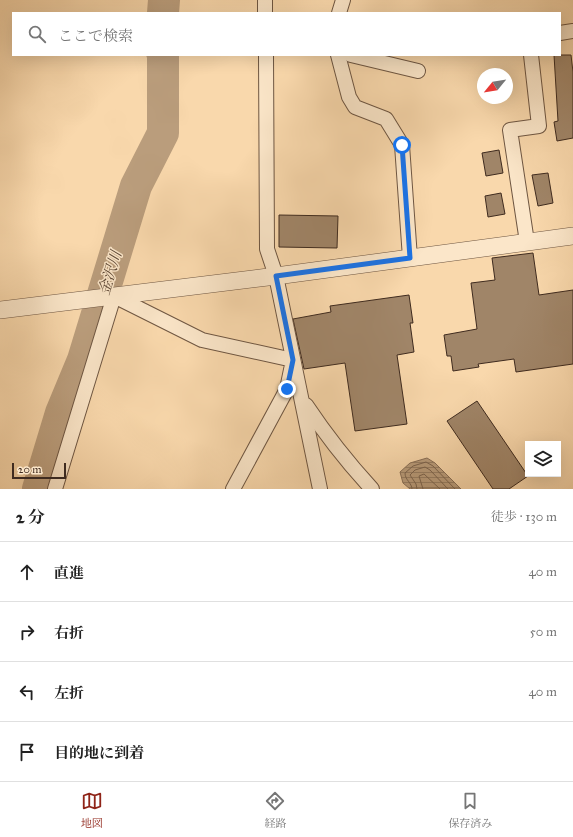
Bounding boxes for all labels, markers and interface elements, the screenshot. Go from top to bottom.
search box [12,12,561,56]
icon: search [26,23,48,45]
text: ここで検索 [58,27,133,45]
north arrow [477,68,513,104]
route start [393,136,411,154]
water label: 金沢川 [95,247,126,297]
route end [278,380,296,398]
map controls [525,441,561,477]
button: layers [525,441,561,477]
scale bar [12,461,66,480]
text: 20 m [18,463,41,476]
text: 2 分 [16,507,45,528]
text: 徒歩 · 130 m [491,509,557,525]
icon: ahead [16,561,38,583]
text: 直進 [54,564,84,582]
text: 40 m [528,564,557,580]
icon: right [16,621,38,643]
text: 右折 [54,624,84,642]
text: 50 m [530,624,557,640]
icon: left [16,681,38,703]
text: 左折 [54,684,84,702]
text: 40 m [528,684,557,700]
icon: arrive [16,741,38,763]
text: 目的地に到着 [54,744,144,762]
tab: 地図 [81,790,103,830]
tab: 経路 [264,790,286,830]
tab: 保存済み [448,790,492,830]

